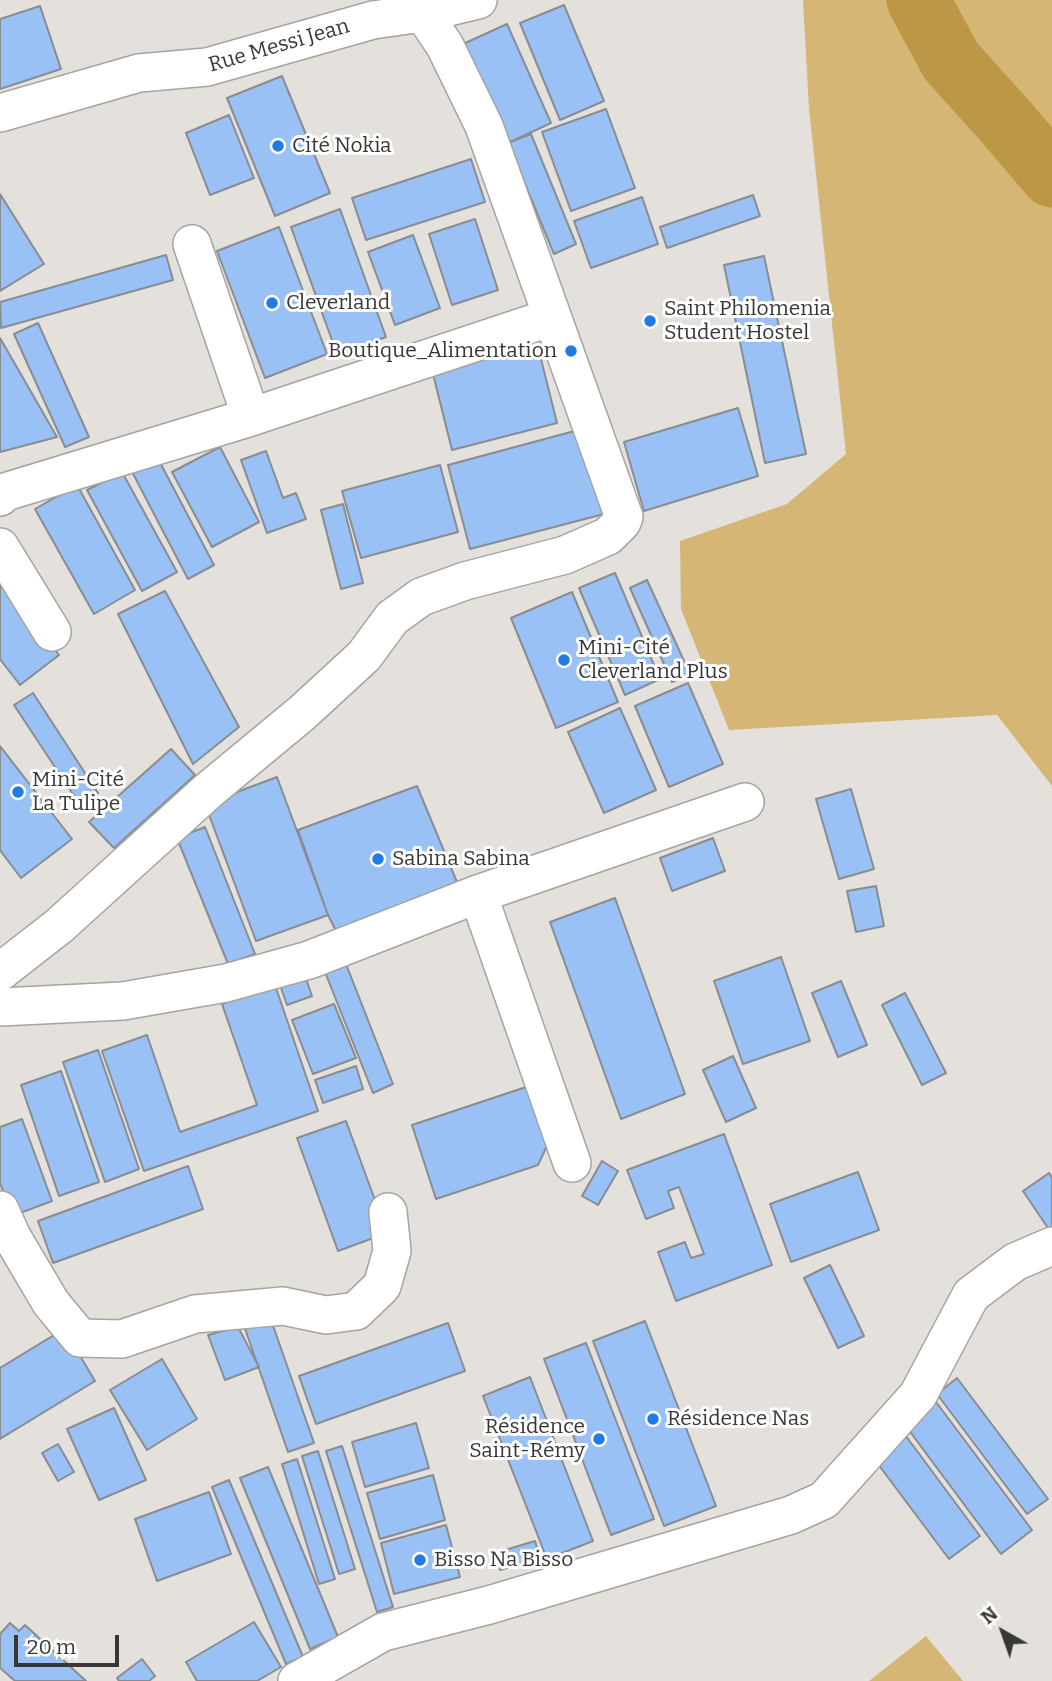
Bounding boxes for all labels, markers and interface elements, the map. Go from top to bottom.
street label: Rue Messi Jean [206,14,352,78]
place label: Cité Nokia [292,133,392,159]
marker: Cité Nokia [270,138,286,154]
place label: Cleverland [286,290,390,316]
marker: Cleverland [264,295,280,311]
place label: Saint Philomenia Student Hostel [664,296,831,346]
marker: Saint Philomenia Student Hostel [642,313,658,329]
place label: Boutique_Alimentation [328,338,557,364]
marker: Boutique_Alimentation [563,343,579,359]
place label: Mini-Cité Cleverland Plus [578,635,728,685]
marker: Mini-Cité Cleverland Plus [556,652,572,668]
place label: Mini-Cité La Tulipe [32,767,124,817]
marker: Mini-Cité La Tulipe [10,784,26,800]
place label: Sabina Sabina [392,846,530,872]
marker: Sabina Sabina [370,851,386,867]
place label: Résidence Nas [667,1406,809,1432]
marker: Résidence Nas [645,1411,661,1427]
place label: Résidence Saint-Rémy [469,1414,585,1464]
marker: Résidence Saint-Rémy [591,1431,607,1447]
place label: Bisso Na Bisso [434,1547,573,1573]
marker: Bisso Na Bisso [412,1552,428,1568]
north arrow [968,1597,1038,1667]
text: N [976,1602,1002,1629]
scale bar [18,1622,122,1666]
text: 20 m [27,1634,76,1660]

